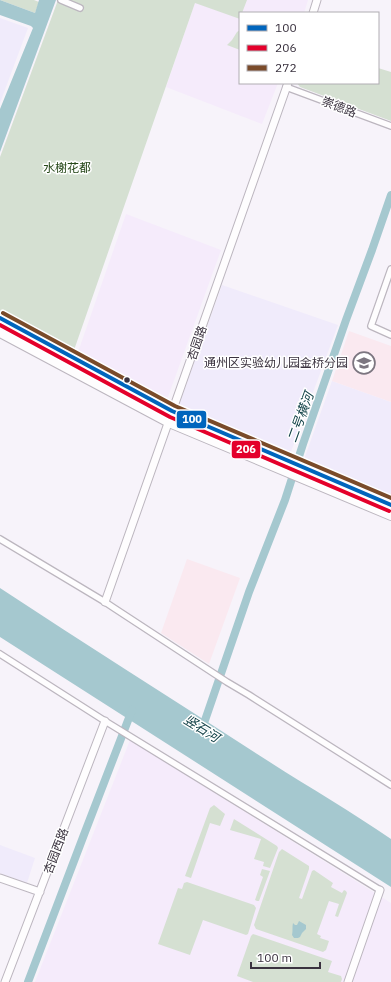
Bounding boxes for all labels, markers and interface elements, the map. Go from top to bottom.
legend [239,12,379,84]
text: 100 [275,20,297,35]
text: 206 [275,40,297,55]
text: 272 [275,60,297,75]
street label: 崇德路 [320,93,359,120]
park label: 水榭花都 [43,160,91,175]
street label: 杏园路 [184,323,209,362]
school or university icon: 通州区实验幼儿园金桥分园 [351,350,377,376]
place label: 通州区实验幼儿园金桥分园 [204,355,348,370]
unlabelled marker [122,375,132,385]
water label: 二号横河 [284,387,318,445]
line badge: 100 [176,410,207,429]
text: 100 [182,412,202,426]
line badge: 206 [231,440,261,459]
text: 206 [236,442,256,456]
water label: 竖石河 [181,711,225,748]
street label: 杏园西路 [40,826,71,876]
scale bar [251,944,320,970]
text: 100 m [257,950,292,965]

